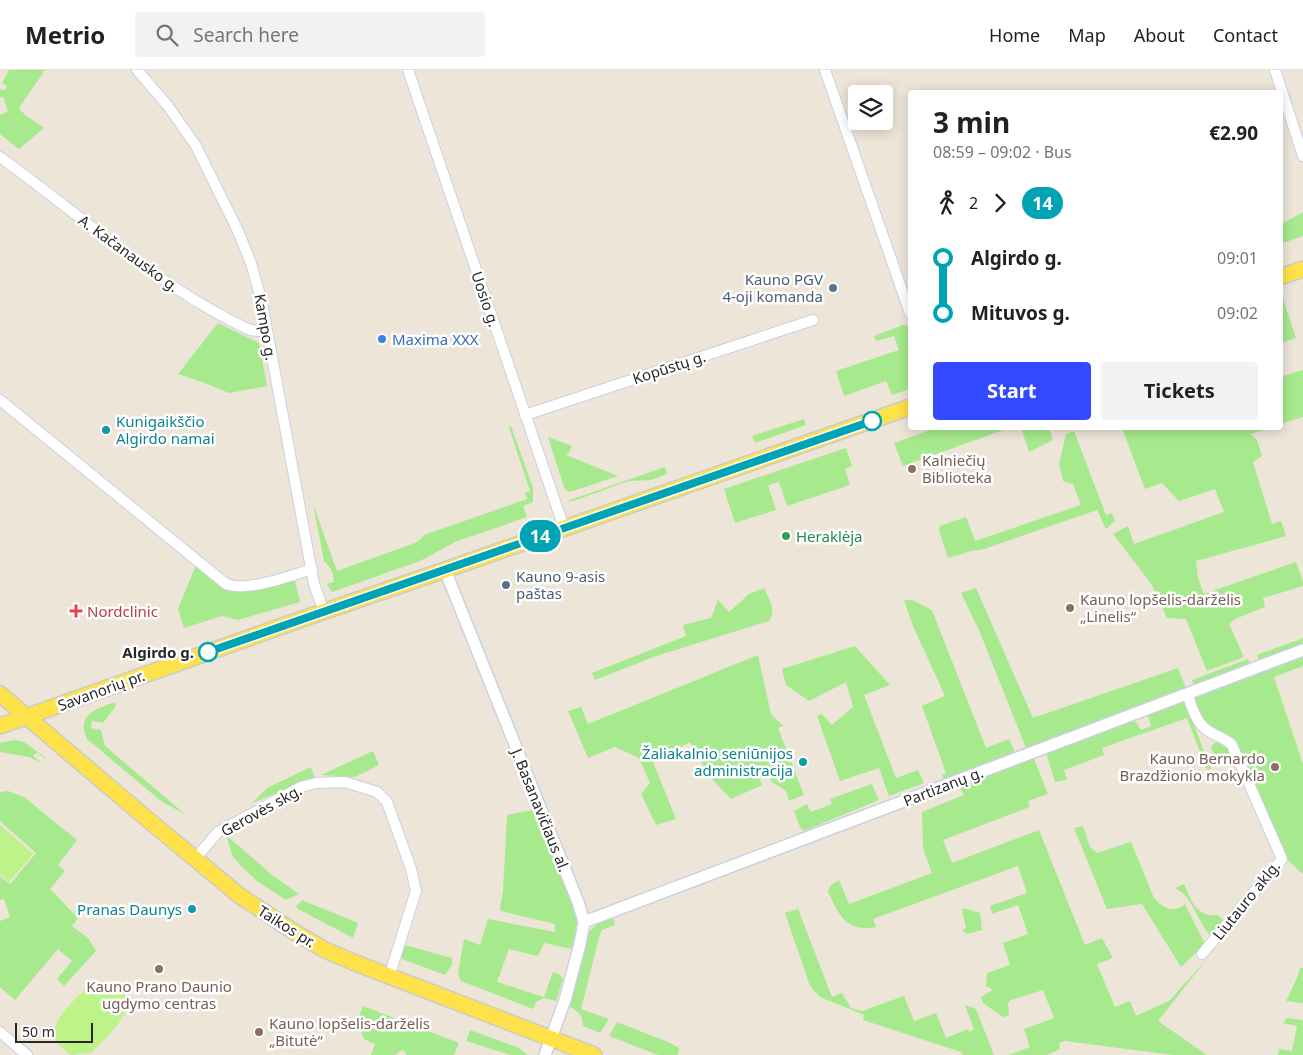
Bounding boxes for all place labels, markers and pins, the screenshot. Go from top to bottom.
place label: Kauno PGV 4-oji komanda [722,269,823,306]
marker: Kauno PGV 4-oji komanda [827,282,839,294]
place label: Maxima XXX [392,329,479,349]
marker: Maxima XXX [376,333,388,345]
place label: Kunigaikščio Algirdo namai [116,411,215,448]
unlabelled marker [862,411,882,431]
marker: Kunigaikščio Algirdo namai [100,424,112,436]
place label: Kalniečių Biblioteka [922,450,992,487]
marker: Kalniečių Biblioteka [906,463,918,475]
place label: Heraklėja [796,526,863,546]
marker: Heraklėja [780,530,792,542]
place label: Kauno 9-asis paštas [516,566,605,603]
marker: Kauno 9-asis paštas [500,579,512,591]
place label: Kauno lopšelis-darželis „Linelis“ [1080,589,1241,626]
place label: Nordclinic [87,601,158,621]
marker: Kauno lopšelis-darželis „Linelis“ [1064,602,1076,614]
marker: Nordclinic [69,604,83,618]
place label: Algirdo g. [122,642,194,662]
marker: Algirdo g. [198,642,218,662]
place label: Žaliakalnio seniūnijos administracija [642,743,793,780]
place label: Kauno Bernardo Brazdžionio mokykla [1119,748,1265,785]
marker: Žaliakalnio seniūnijos administracija [797,756,809,768]
marker: Kauno Bernardo Brazdžionio mokykla [1269,761,1281,773]
place label: Pranas Daunys [77,899,182,919]
marker: Pranas Daunys [186,903,198,915]
marker: Kauno Prano Daunio ugdymo centras [153,963,165,975]
place label: Kauno Prano Daunio ugdymo centras [86,976,232,1013]
place label: Kauno lopšelis-darželis „Bitutė“ [269,1013,430,1050]
marker: Kauno lopšelis-darželis „Bitutė“ [253,1026,265,1038]

